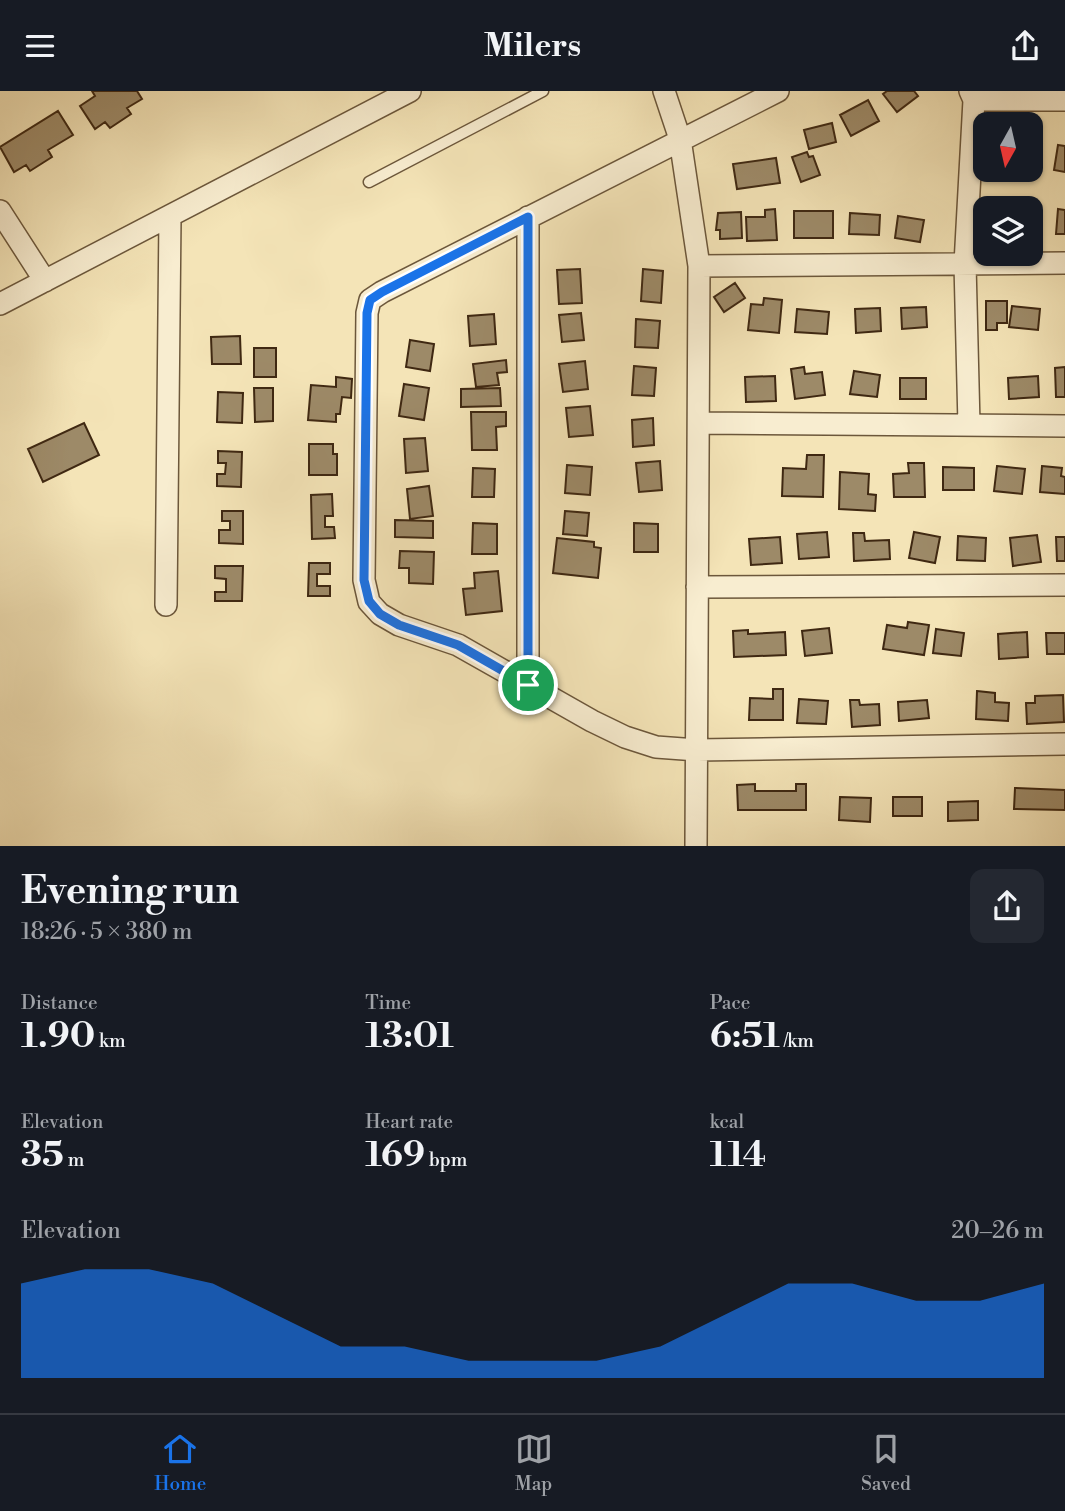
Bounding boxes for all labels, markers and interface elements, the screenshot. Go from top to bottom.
text: Milers [484,26,581,66]
icon: menu [21,27,59,65]
icon: share [1006,27,1044,65]
north arrow [973,112,1043,182]
map controls [973,112,1043,266]
button: layers [973,196,1043,266]
pin [498,655,558,715]
icon: arrive [509,666,547,704]
text: Evening run [21,868,239,915]
button: share [970,869,1044,943]
text: 18:26 · 5 × 380 m [21,918,192,946]
text: Distance [21,991,98,1015]
text: Time [365,991,411,1015]
text: Pace [710,991,750,1015]
text: 1.90 [21,1015,95,1058]
text: 13:01 [365,1015,454,1058]
text: 6:51 [710,1015,780,1058]
text: km [95,1029,126,1053]
text: /km [780,1029,814,1053]
text: Elevation [21,1110,103,1134]
text: Heart rate [365,1110,453,1134]
text: kcal [710,1110,744,1134]
text: 35 [21,1134,64,1177]
text: 169 [365,1134,425,1177]
text: 114 [710,1134,766,1177]
text: m [64,1148,84,1172]
text: bpm [425,1148,467,1172]
text: Elevation [21,1217,121,1245]
text: 20–26 m [951,1217,1044,1245]
tab: Home [154,1430,206,1496]
tab: Map [515,1430,553,1496]
tab: Saved [861,1430,911,1496]

